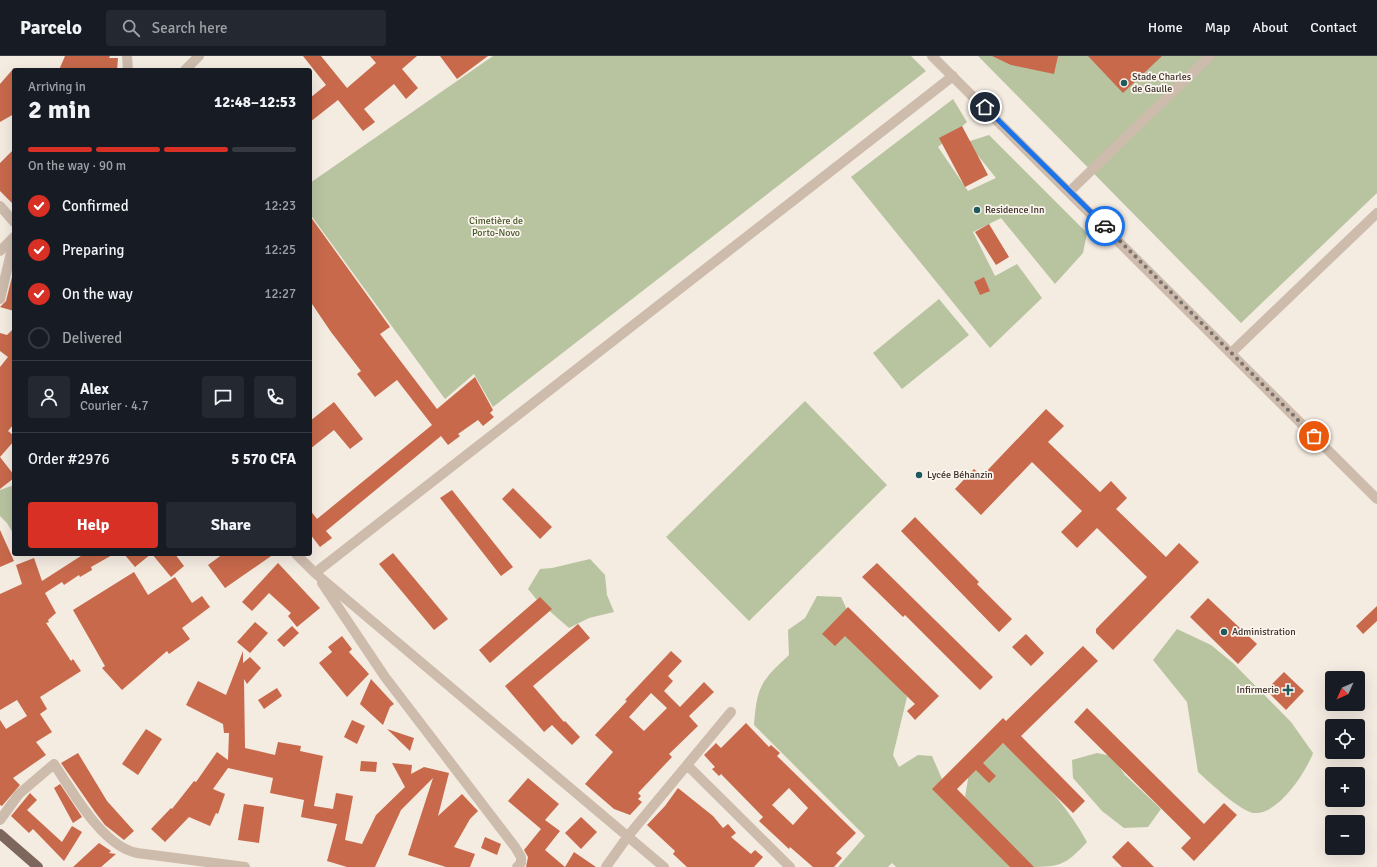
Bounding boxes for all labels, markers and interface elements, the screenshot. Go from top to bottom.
search box [106,10,386,46]
text: Parcelo [20,16,82,40]
icon: search [120,17,142,39]
text: Search here [152,19,227,37]
text: Home [1148,19,1183,36]
text: Map [1205,19,1230,36]
text: About [1252,19,1288,36]
text: Contact [1310,19,1357,36]
place label: Stade Charles de Gaulle [1132,71,1192,95]
marker: Stade Charles de Gaulle [1119,78,1129,88]
text: Arriving in [28,79,86,95]
pin [968,90,1002,124]
text: 12:48–12:53 [214,93,296,111]
text: 2 min [28,94,91,126]
icon: home [974,96,996,118]
text: On the way · 90 m [28,158,126,174]
icon: check [28,195,50,217]
text: Confirmed [62,197,129,215]
text: 12:23 [264,198,296,214]
place label: Residence Inn [985,204,1044,216]
marker: Residence Inn [972,205,982,215]
courier [1085,206,1125,246]
park label: Cimetière de Porto-Novo [469,215,523,239]
icon: car [1094,215,1116,237]
icon: check [28,239,50,261]
text: Preparing [62,241,125,259]
text: 12:25 [264,242,296,258]
icon: check [28,283,50,305]
text: On the way [62,285,133,303]
text: 12:27 [264,286,296,302]
text: Delivered [62,329,122,347]
button: person [28,376,70,418]
button: chat [202,376,244,418]
button: phone [254,376,296,418]
text: Alex [80,380,109,398]
text: Courier · 4.7 [80,398,149,414]
pin [1297,419,1331,453]
icon: bag [1303,425,1325,447]
text: Order #2976 [28,450,110,468]
text: 5 570 CFA [231,450,296,468]
place label: Lycée Béhanzin [927,469,993,481]
marker: Lycée Béhanzin [914,470,924,480]
button: Help [28,502,158,548]
button: Share [166,502,296,548]
place label: Administration [1232,626,1296,638]
marker: Administration [1219,627,1229,637]
north arrow [1325,671,1365,711]
map controls [1325,671,1365,855]
place label: Infirmerie [1237,684,1279,696]
marker: Infirmerie [1282,684,1294,696]
button: locate [1325,719,1365,759]
button: + [1325,767,1365,807]
button: − [1325,815,1365,855]

